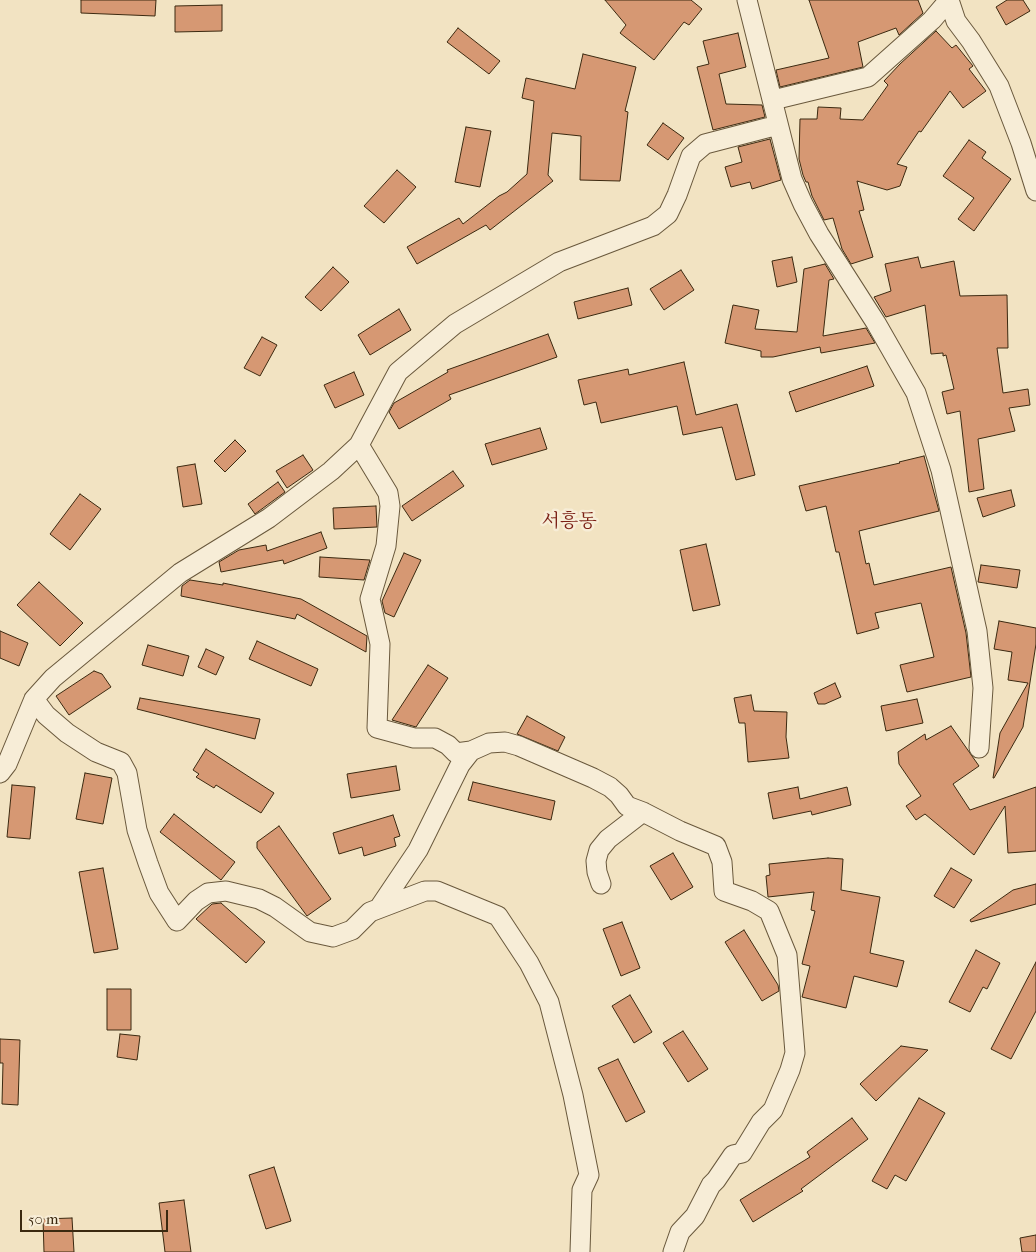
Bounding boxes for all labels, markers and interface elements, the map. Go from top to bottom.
district label: 서흥동 [541,511,597,533]
scale bar [22,1200,170,1232]
text: 50 m [28,1210,58,1228]

